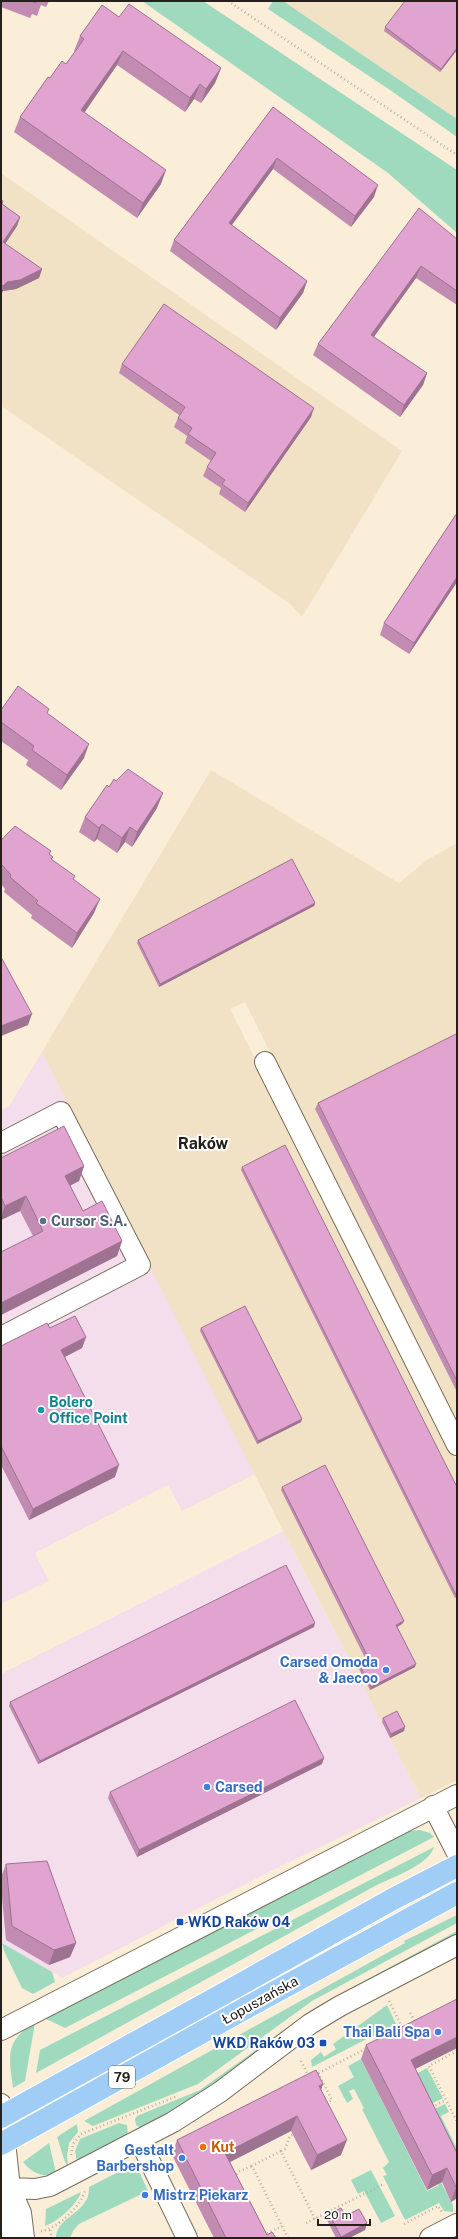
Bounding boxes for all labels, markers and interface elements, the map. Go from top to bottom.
district label: Raków [178,1134,229,1153]
place label: Cursor S.A. [51,1213,127,1229]
marker: Cursor S.A. [38,1216,48,1226]
place label: Bolero Office Point [49,1394,128,1426]
marker: Bolero Office Point [36,1405,46,1415]
place label: Carsed Omoda & Jaecoo [280,1654,378,1686]
marker: Carsed Omoda & Jaecoo [381,1665,391,1675]
place label: Carsed [215,1779,263,1795]
marker: Carsed [202,1782,212,1792]
place label: WKD Raków 04 [188,1914,290,1930]
marker: WKD Raków 04 [175,1917,185,1927]
street label: Łopuszańska [219,1973,301,2027]
place label: Thai Bali Spa [343,2024,430,2040]
marker: Thai Bali Spa [433,2027,443,2037]
place label: WKD Raków 03 [213,2035,315,2051]
marker: WKD Raków 03 [318,2038,328,2048]
road number: 79 [109,2066,135,2088]
place label: Kut [211,2139,235,2155]
place label: Gestalt Barbershop [96,2142,174,2174]
marker: Kut [198,2142,208,2152]
marker: Gestalt Barbershop [177,2153,187,2163]
place label: Mistrz Piekarz [153,2187,248,2203]
marker: Mistrz Piekarz [140,2190,150,2200]
scale bar [318,2201,370,2227]
text: 20 m [324,2208,352,2222]

